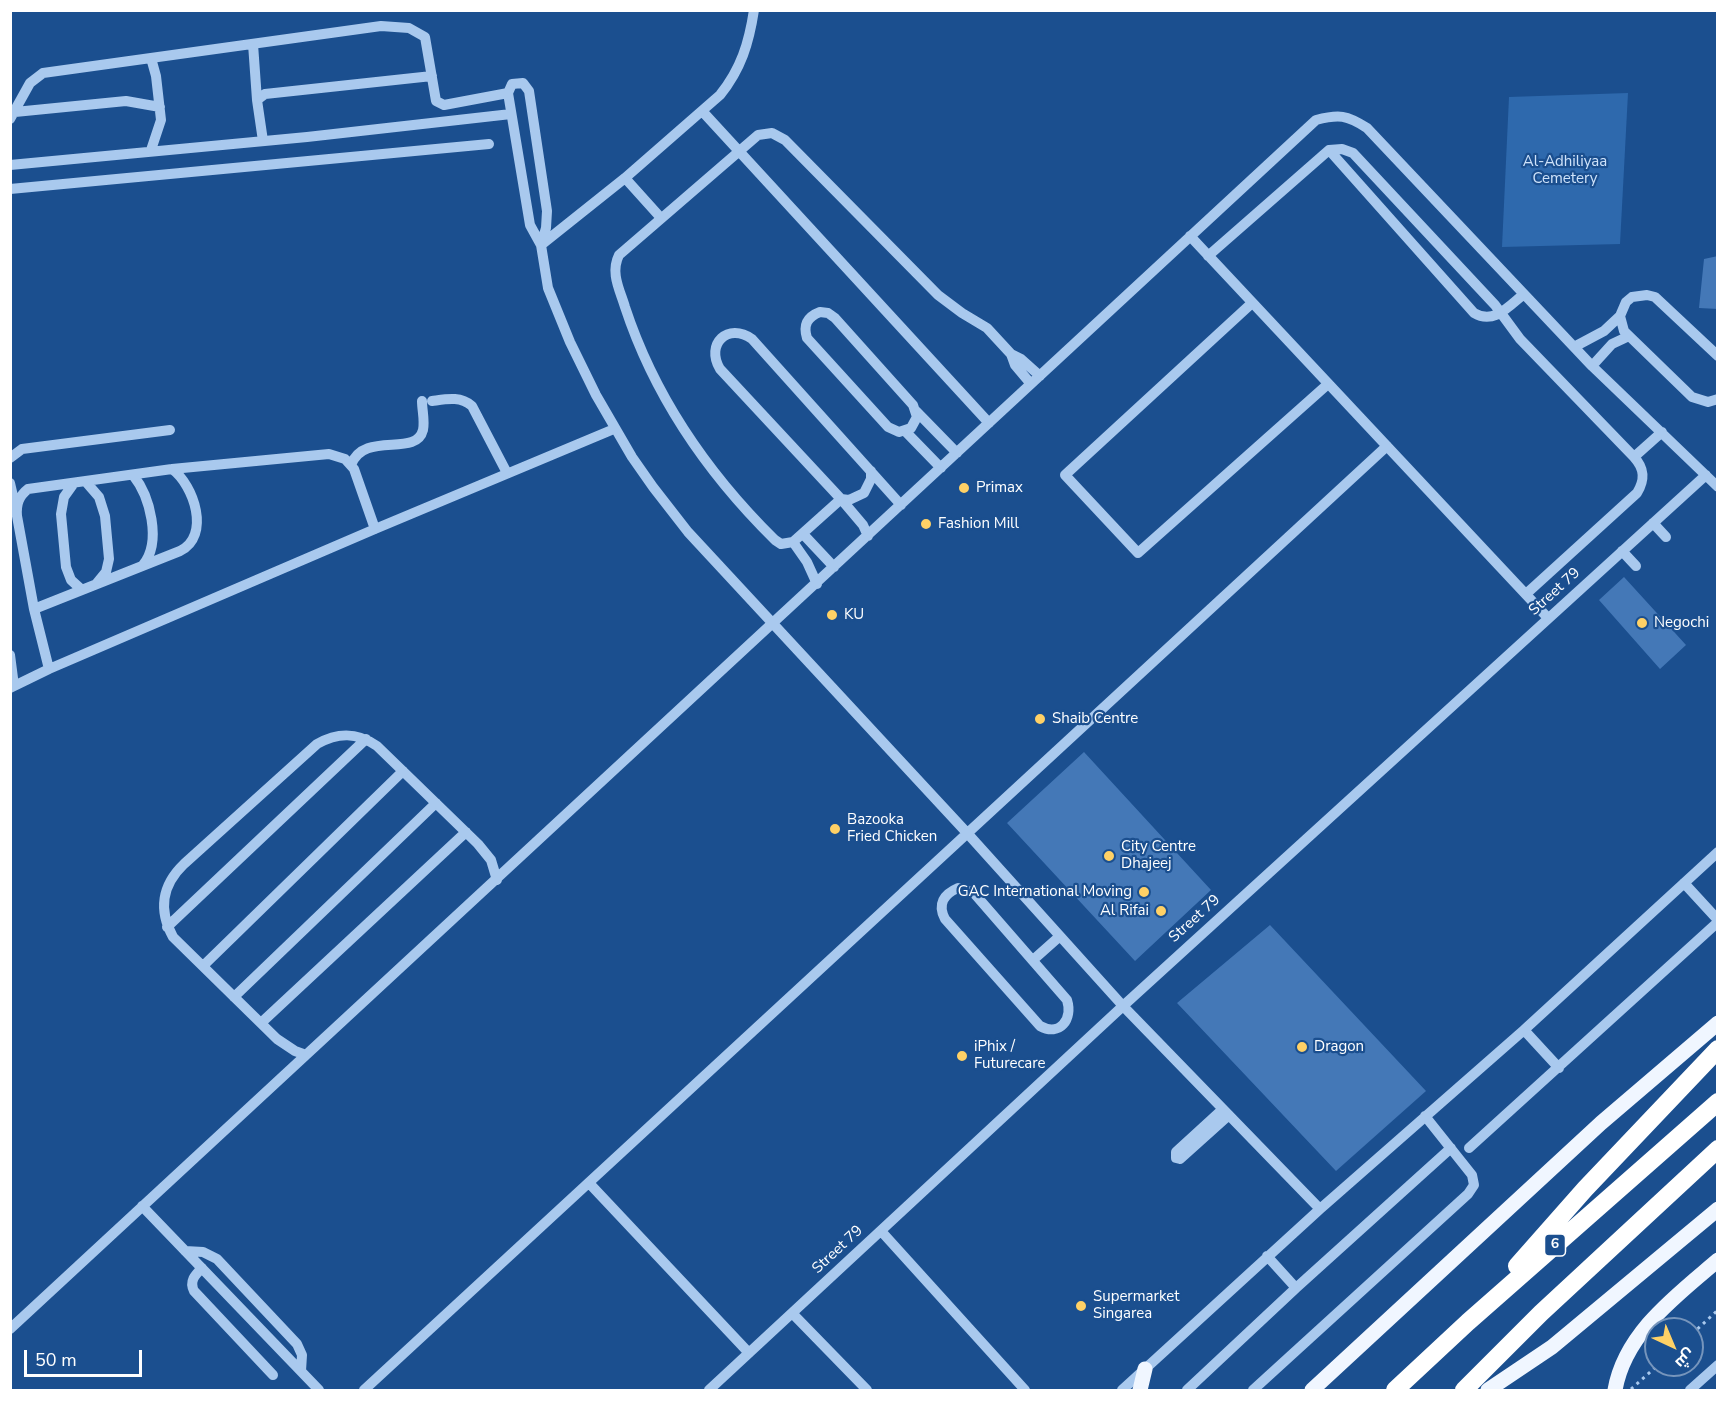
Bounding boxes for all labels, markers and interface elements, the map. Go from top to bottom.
park label: Al-Adhiliyaa Cemetery [1523,153,1607,188]
place label: Primax [976,479,1023,497]
marker: Primax [957,481,971,495]
place label: Fashion Mill [938,515,1019,533]
marker: Fashion Mill [919,517,933,531]
street label: Street 79 [1526,564,1584,620]
place label: KU [844,606,864,624]
marker: KU [825,608,839,622]
place label: Negochi [1654,614,1709,632]
marker: Negochi [1635,616,1649,630]
place label: Shaib Centre [1052,710,1138,728]
marker: Shaib Centre [1033,712,1047,726]
place label: Bazooka Fried Chicken [847,811,937,846]
marker: Bazooka Fried Chicken [828,822,842,836]
place label: City Centre Dhajeej [1121,838,1196,873]
marker: City Centre Dhajeej [1102,849,1116,863]
place label: GAC International Moving [958,883,1132,901]
marker: GAC International Moving [1137,885,1151,899]
street label: Street 79 [1166,891,1224,947]
place label: Al Rifai [1100,902,1149,920]
marker: Al Rifai [1154,904,1168,918]
place label: iPhix / Futurecare [974,1038,1045,1073]
place label: Dragon [1314,1038,1364,1056]
marker: Dragon [1295,1040,1309,1054]
marker: iPhix / Futurecare [955,1049,969,1063]
street label: Street 79 [809,1222,867,1278]
road number: 6 [1544,1234,1566,1256]
place label: Supermarket Singarea [1093,1288,1179,1323]
marker: Supermarket Singarea [1074,1299,1088,1313]
north arrow [1644,1317,1704,1377]
scale bar [27,1338,146,1376]
text: ش [1670,1343,1700,1374]
text: 50 m [35,1348,77,1372]

